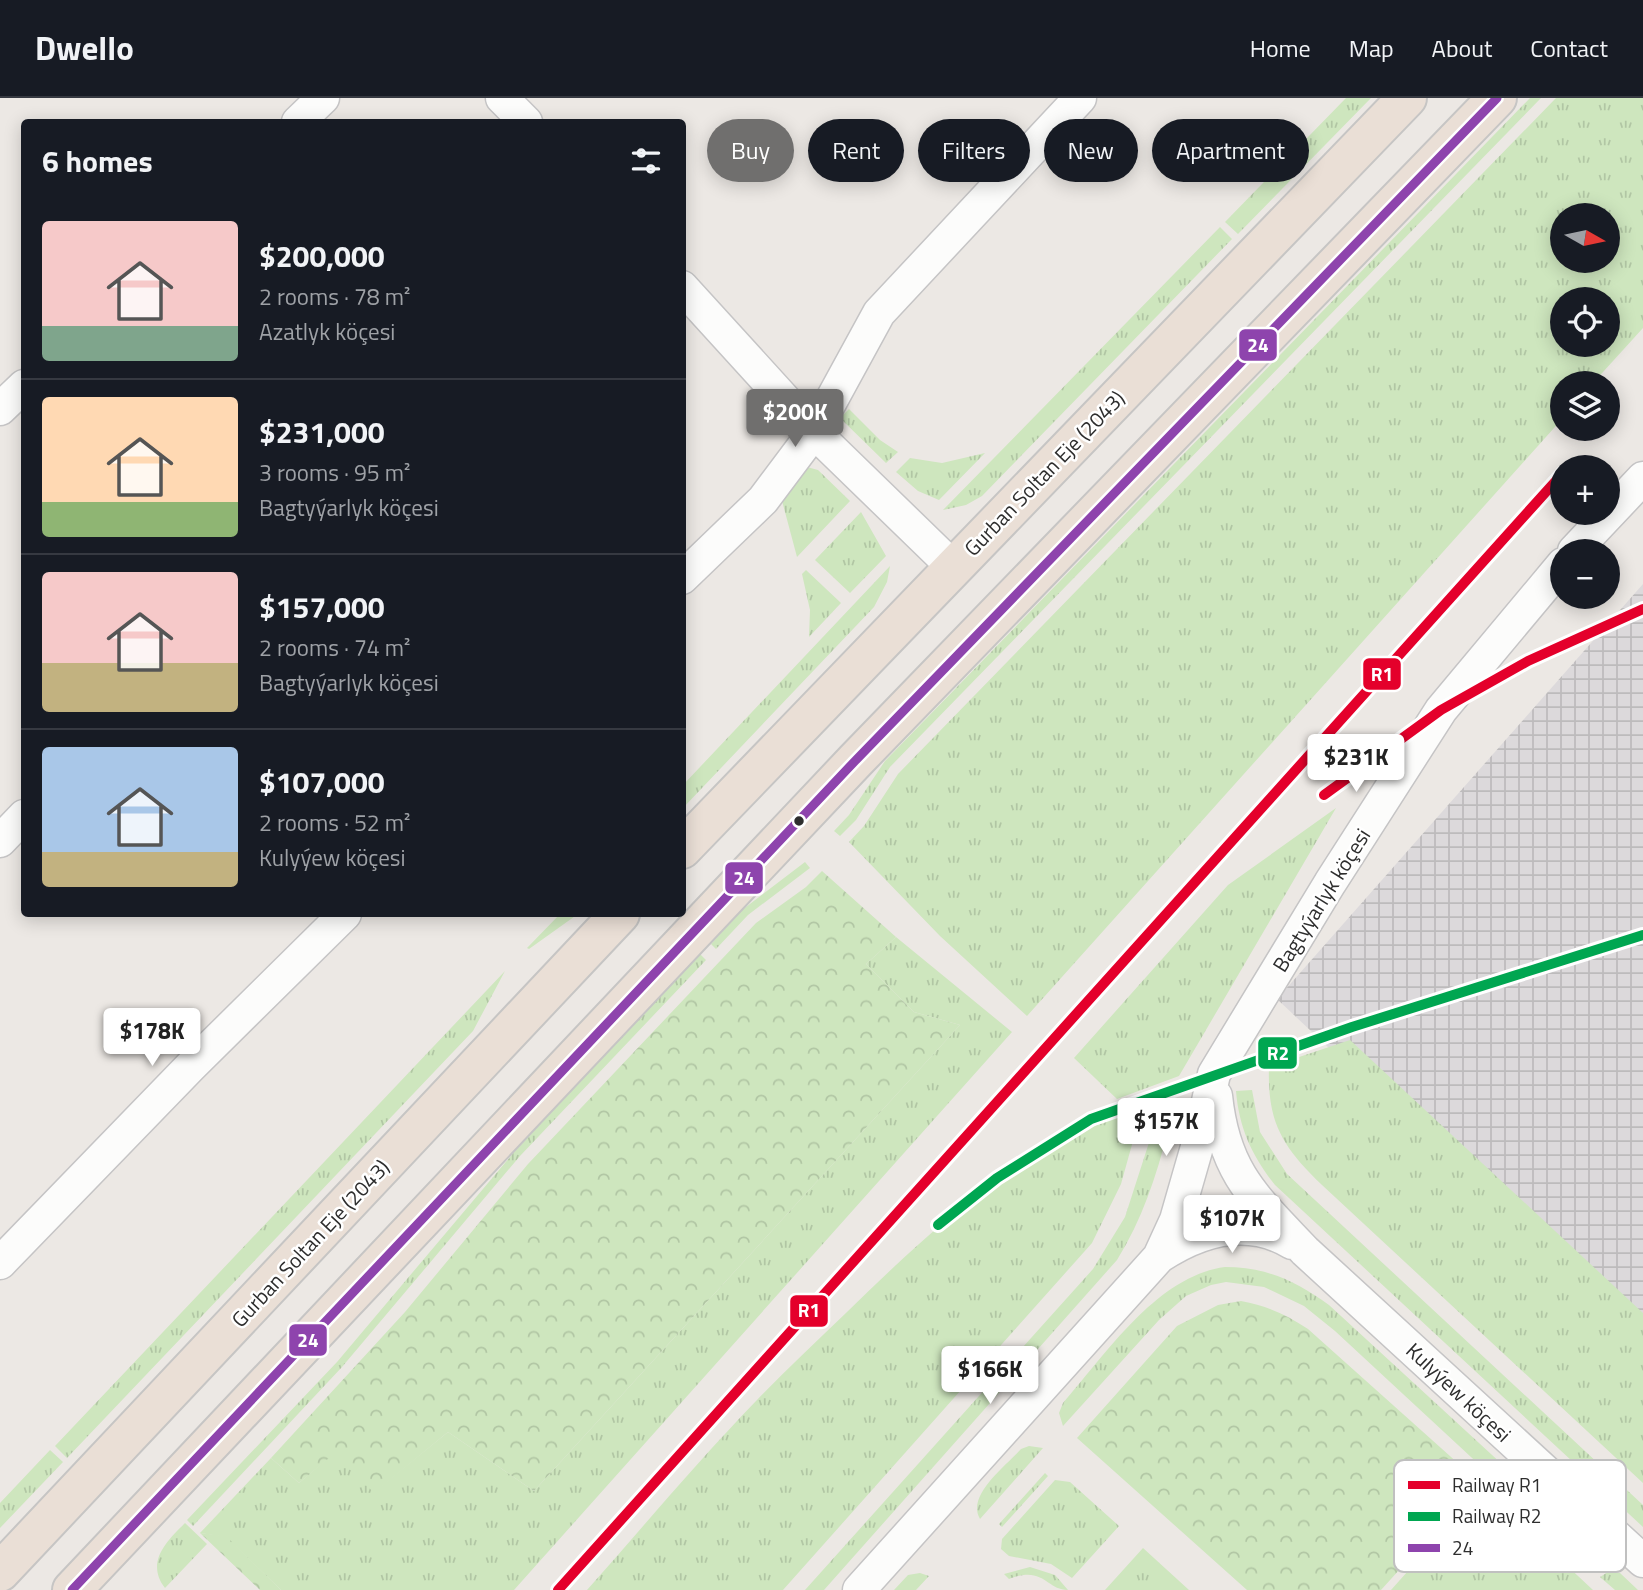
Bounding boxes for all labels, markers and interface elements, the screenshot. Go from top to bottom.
text: Dwello [35,23,134,73]
text: Home [1250,30,1311,66]
text: Map [1349,30,1394,66]
text: About [1432,30,1492,66]
text: Contact [1530,30,1608,66]
chip: Buy [707,119,794,182]
chip: Rent [808,119,904,182]
chip: Filters [918,119,1030,182]
chip: New [1044,119,1138,182]
chip: Apartment [1152,119,1309,182]
text: 6 homes [42,138,153,184]
icon: filters [627,142,665,180]
north arrow [1550,203,1620,273]
map controls [1550,203,1620,609]
text: $200,000 [259,233,385,279]
icon: home [98,249,182,333]
text: 2 rooms · 78 m² [259,279,410,314]
button: locate [1550,287,1620,357]
text: Azatlyk köçesi [259,314,395,349]
line badge: 24 [1238,328,1278,362]
text: 24 [1247,330,1269,359]
button: layers [1550,371,1620,441]
street label: Gurban Soltan Eje (2043) [956,383,1132,563]
pin: $200K [746,390,844,449]
text: $200K [762,394,828,429]
text: $231,000 [259,409,385,455]
icon: home [98,425,182,509]
text: 3 rooms · 95 m² [259,455,410,490]
button: + [1550,455,1620,525]
text: Bagtyýarlyk köçesi [259,490,439,525]
button: − [1550,539,1620,609]
text: $157,000 [259,584,385,630]
icon: home [98,600,182,684]
text: 2 rooms · 74 m² [259,630,410,665]
line badge: R1 [1362,657,1402,691]
text: R1 [1371,659,1393,688]
text: Bagtyýarlyk köçesi [259,665,439,700]
pin: $231K [1307,734,1405,794]
text: $231K [1323,739,1389,774]
text: $107,000 [259,759,385,805]
icon: home [98,775,182,859]
text: 2 rooms · 52 m² [259,805,410,840]
unlabelled marker [792,814,806,828]
street label: Bagtyýarlyk köçesi [1264,822,1378,978]
text: Kulyýew köçesi [259,840,406,875]
line badge: 24 [724,861,764,895]
text: 24 [733,863,755,892]
pin: $178K [103,1009,201,1068]
text: $178K [119,1013,185,1048]
line badge: R2 [1257,1036,1298,1070]
text: R2 [1267,1038,1289,1067]
pin: $157K [1117,1098,1215,1158]
text: $157K [1133,1103,1199,1138]
street label: Gurban Soltan Eje (2043) [223,1152,397,1334]
pin: $107K [1183,1196,1281,1255]
text: $107K [1199,1200,1265,1235]
line badge: R1 [789,1294,829,1328]
text: R1 [798,1295,820,1324]
line badge: 24 [288,1323,328,1357]
text: 24 [297,1325,319,1354]
street label: Kulyýew köçesi [1399,1335,1519,1449]
pin: $166K [941,1346,1039,1406]
text: $166K [957,1351,1023,1386]
legend [1394,1460,1626,1572]
text: Railway R1 [1452,1470,1541,1499]
text: Railway R2 [1452,1501,1541,1530]
text: 24 [1452,1533,1473,1562]

